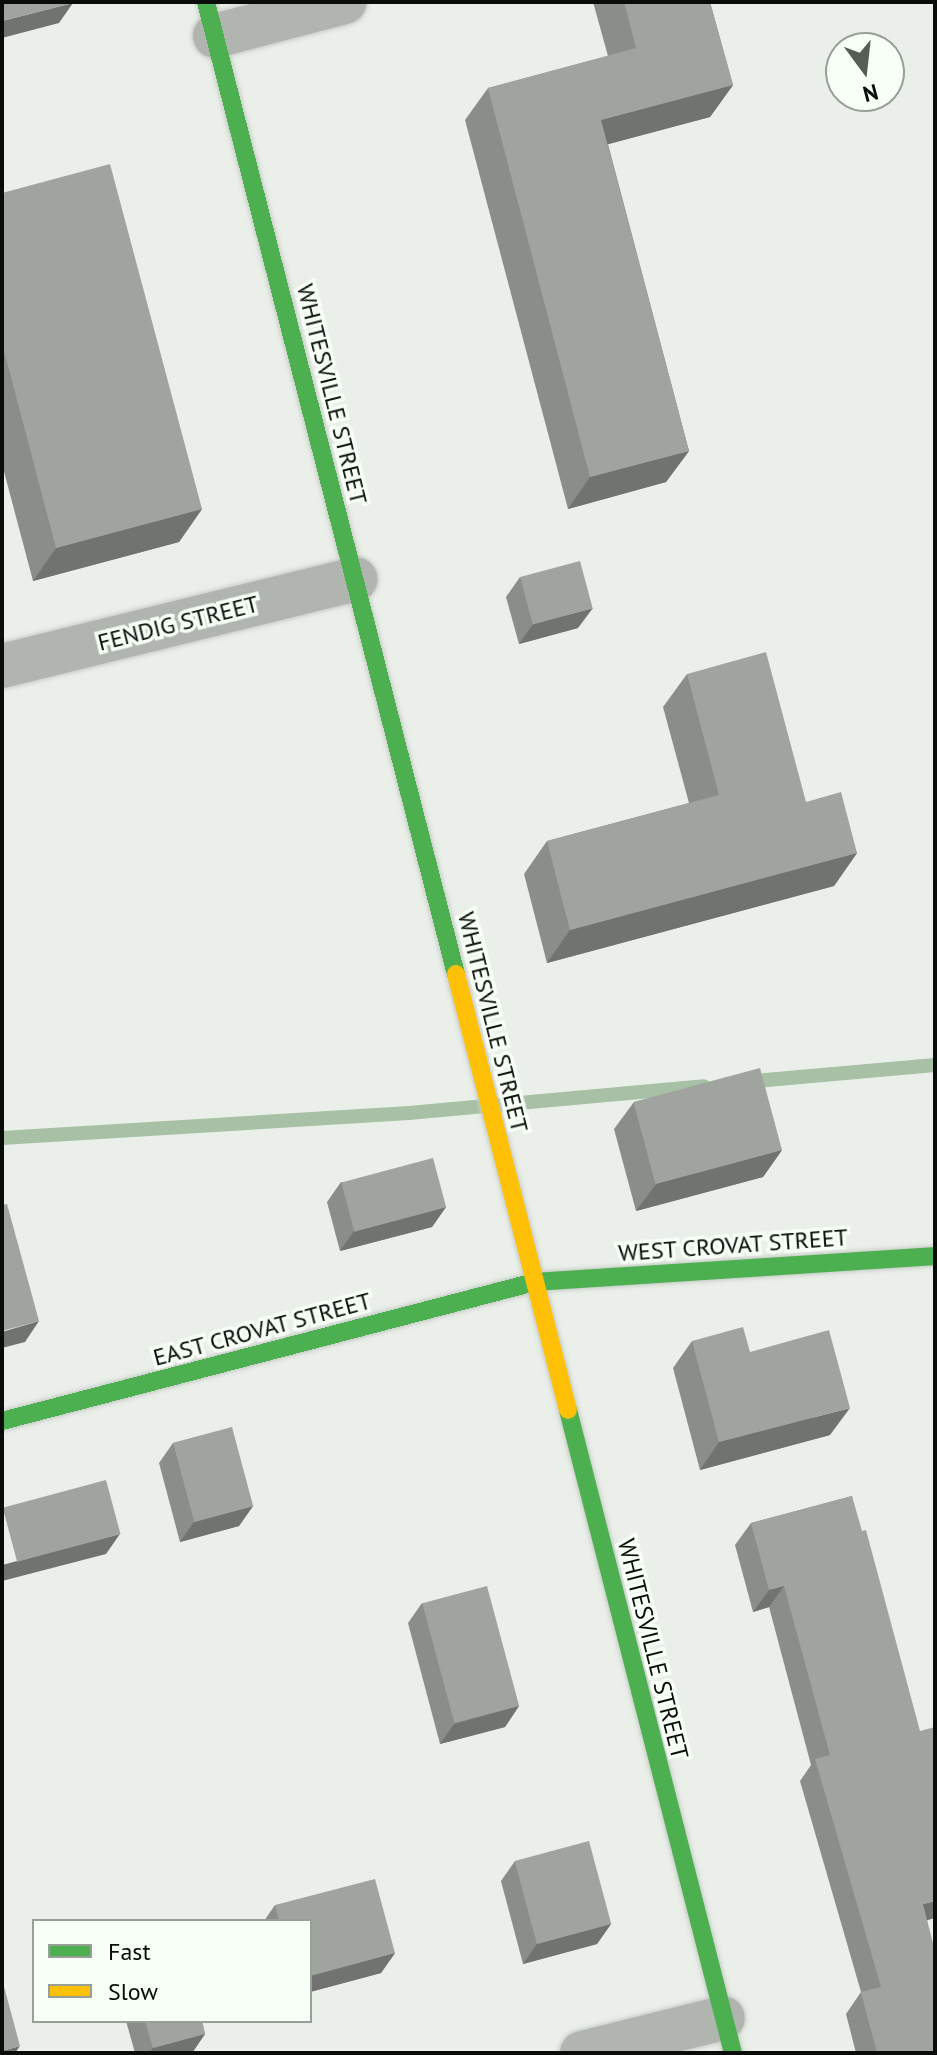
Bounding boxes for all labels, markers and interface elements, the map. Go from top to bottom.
north arrow [825,32,905,112]
text: N [860,78,881,109]
street label: WHITESVILLE STREET [291,281,373,507]
street label: FENDIG STREET [95,589,261,657]
street label: WHITESVILLE STREET [452,909,534,1135]
street label: WEST CROVAT STREET [616,1223,850,1267]
street label: EAST CROVAT STREET [149,1286,375,1372]
street label: WHITESVILLE STREET [612,1536,694,1762]
legend [32,1919,312,2023]
text: Fast [108,1936,151,1967]
text: Slow [108,1976,158,2007]

